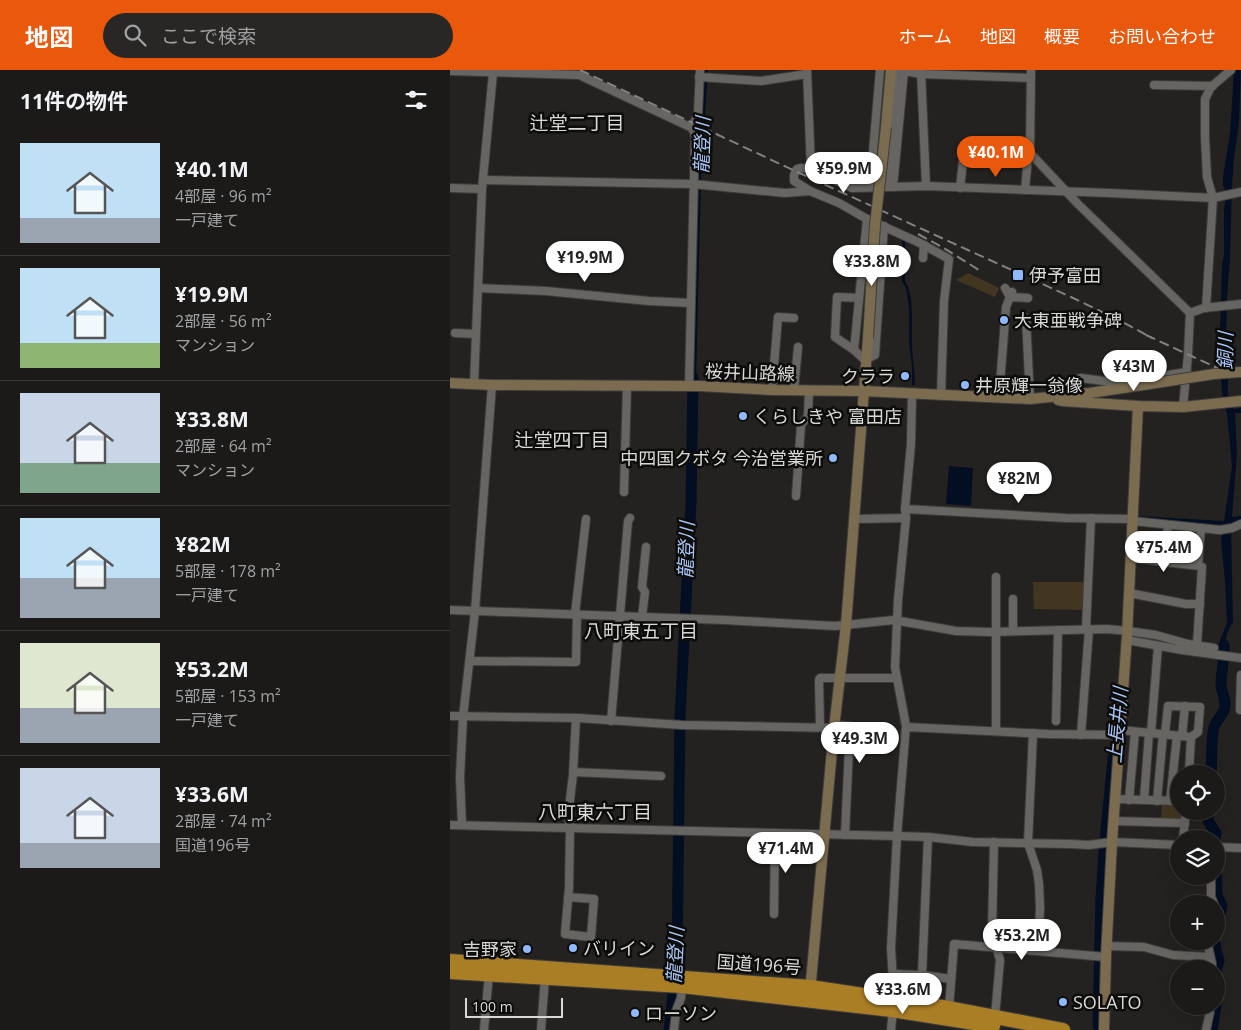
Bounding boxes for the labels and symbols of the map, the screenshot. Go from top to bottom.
district label: 辻堂二丁目 [529,110,625,136]
water label: 龍登川 [688,114,716,174]
pin: ¥40.1M [955,136,1037,178]
pin: ¥59.9M [803,152,885,194]
pin: ¥19.9M [544,240,626,283]
pin: ¥33.8M [831,244,913,287]
place label: 伊予富田 [1029,263,1101,287]
marker: 伊予富田 [1011,268,1025,282]
place label: 大東亜戦争碑 [1014,308,1122,332]
marker: 大東亜戦争碑 [998,314,1010,326]
water label: 銅川 [1212,330,1238,370]
pin: ¥43M [1104,350,1164,392]
street label: 桜井山路線 [705,358,795,386]
place label: クララ [841,364,895,388]
marker: クララ [899,370,911,382]
place label: 井原輝一翁像 [975,373,1083,397]
marker: 井原輝一翁像 [959,379,971,391]
place label: くらしきや 富田店 [753,404,902,428]
marker: くらしきや 富田店 [737,410,749,422]
district label: 辻堂四丁目 [514,427,610,453]
place label: 中四国クボタ 今治営業所 [620,446,823,470]
marker: 中四国クボタ 今治営業所 [827,452,839,464]
pin: ¥82M [989,462,1049,504]
water label: 龍登川 [672,519,700,579]
pin: ¥75.4M [1123,530,1205,573]
district label: 八町東五丁目 [584,618,698,644]
water label: 上長井川 [1101,684,1133,764]
pin: ¥49.3M [819,722,901,764]
district label: 八町東六丁目 [538,799,652,825]
pin: ¥71.4M [745,832,827,874]
pin: ¥53.2M [981,918,1063,961]
water label: 龍登川 [661,924,690,984]
place label: バリイン [583,936,655,960]
place label: 吉野家 [463,937,517,961]
marker: バリイン [567,942,579,954]
marker: 吉野家 [521,943,533,955]
street label: 国道196号 [716,949,802,979]
pin: ¥33.6M [862,972,944,1015]
place label: SOLATO [1073,990,1142,1014]
scale bar [465,995,562,1018]
marker: SOLATO [1057,996,1069,1008]
place label: ローソン [645,1001,717,1025]
marker: ローソン [629,1007,641,1019]

